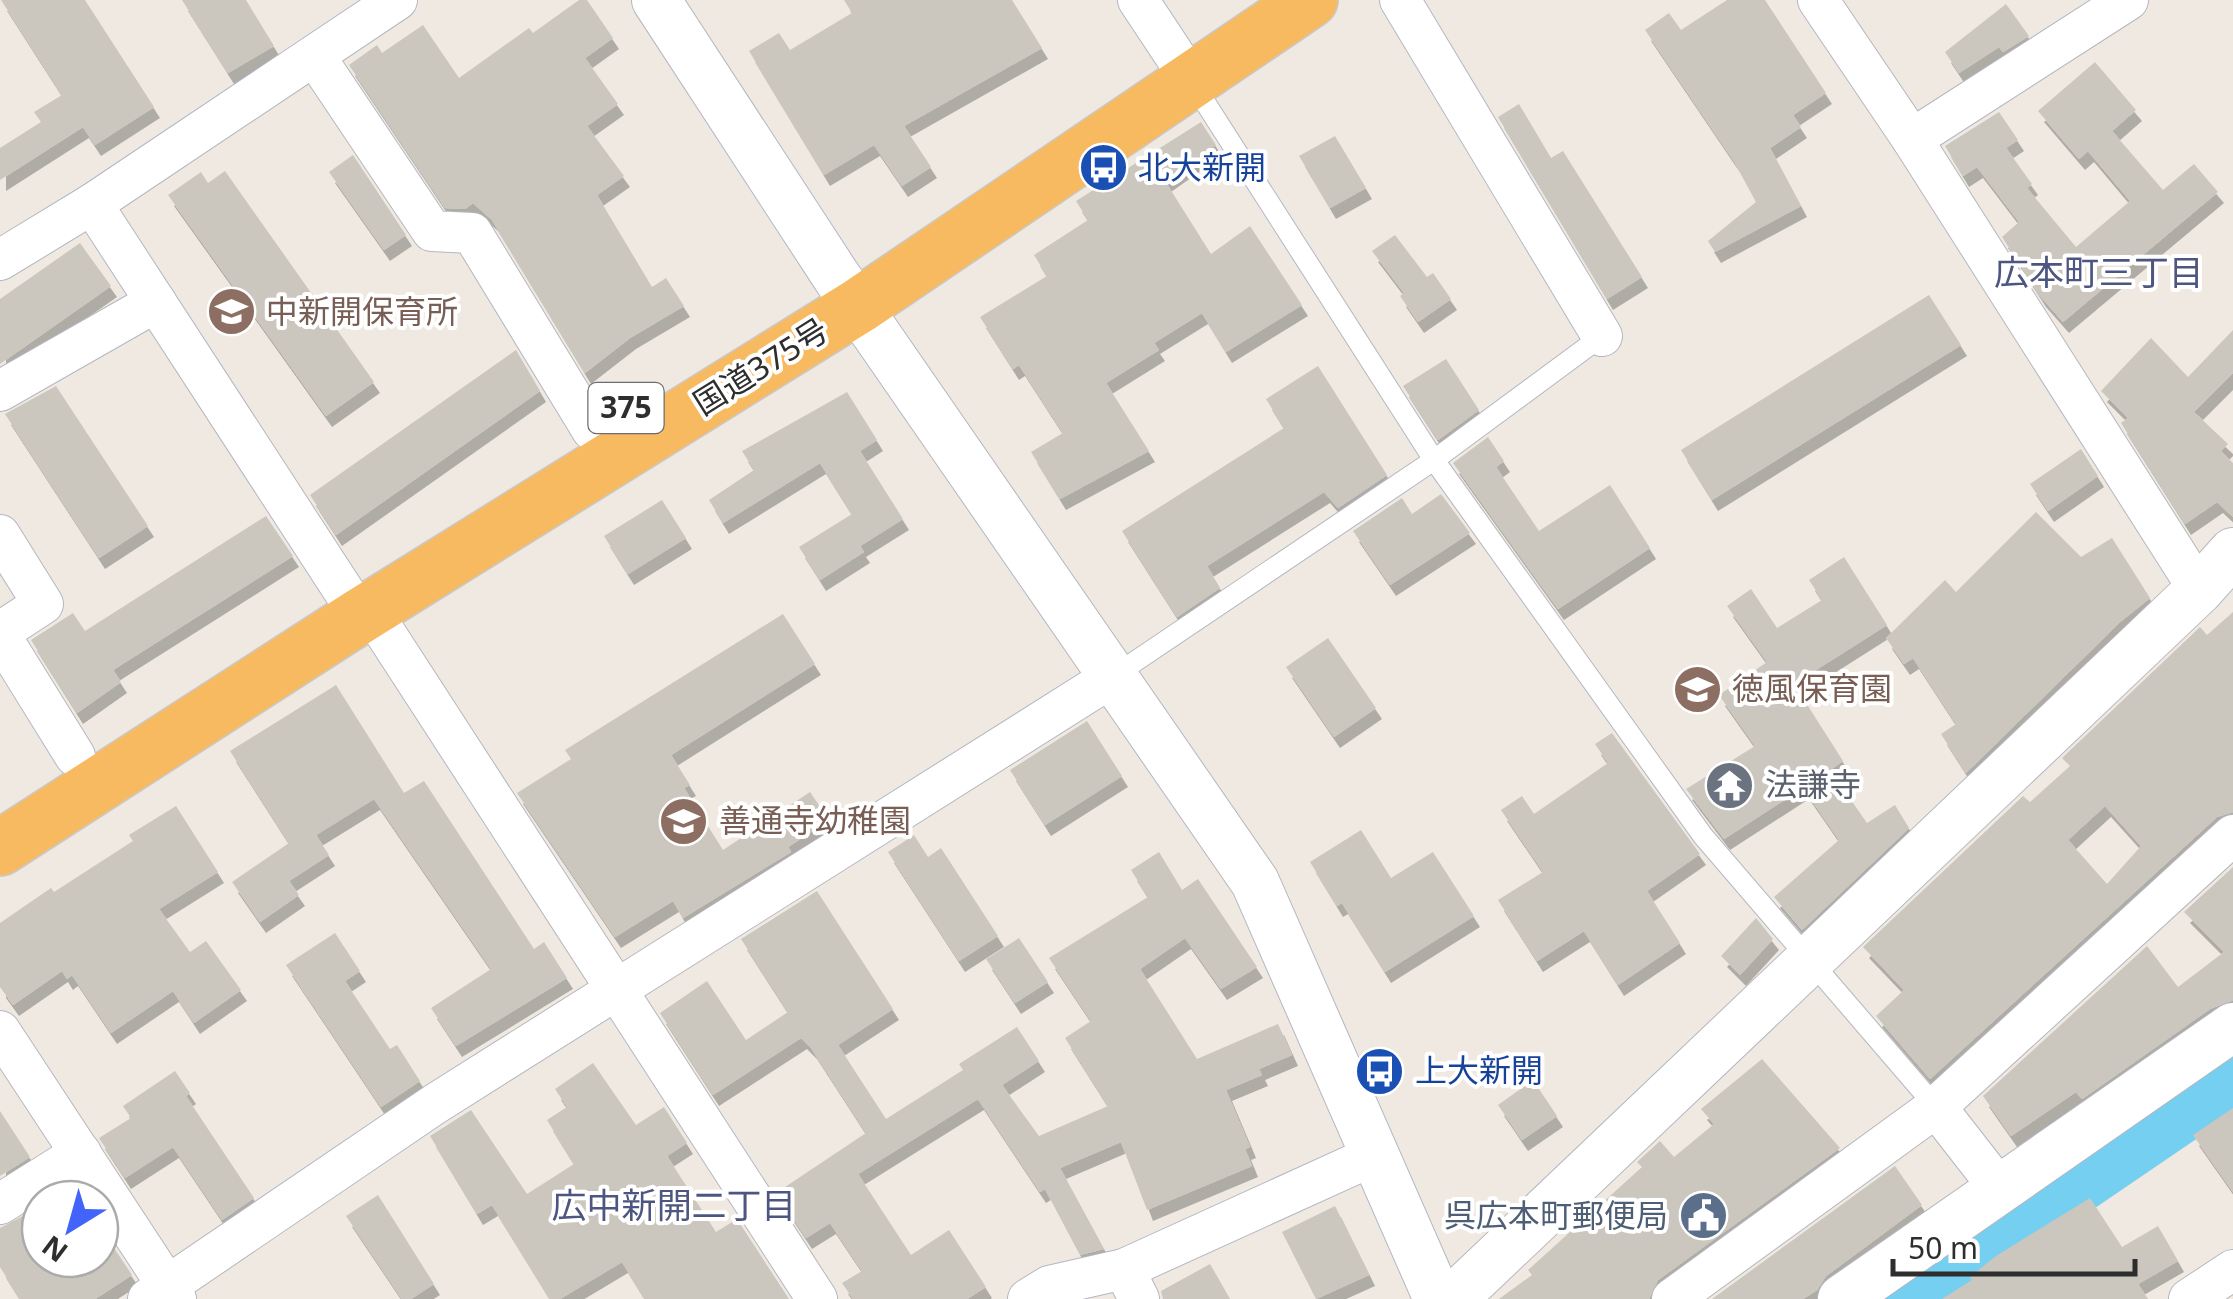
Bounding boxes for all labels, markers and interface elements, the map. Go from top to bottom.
bus stop icon: 北大新開 [1077,142,1129,194]
place label: 北大新開 [1138,145,1266,188]
district label: 広本町三丁目 [1994,248,2204,295]
school or university icon: 中新開保育所 [205,286,257,338]
place label: 中新開保育所 [266,289,458,332]
street label: 国道375号 [685,308,836,424]
road number: 375 [588,383,664,433]
school or university icon: 徳風保育園 [1671,663,1723,715]
place label: 徳風保育園 [1732,666,1892,709]
temple icon: 法謙寺 [1704,759,1756,811]
place label: 法謙寺 [1765,762,1861,805]
school or university icon: 善通寺幼稚園 [658,795,710,847]
place label: 善通寺幼稚園 [719,798,911,841]
bus stop icon: 上大新開 [1354,1045,1406,1097]
place label: 上大新開 [1415,1048,1543,1091]
north arrow [20,1179,120,1279]
district label: 広中新開二丁目 [551,1181,797,1228]
public building icon: 呉広本町郵便局 [1677,1190,1729,1242]
place label: 呉広本町郵便局 [1444,1193,1668,1236]
scale bar [1893,1214,2136,1276]
text: 50 m [1908,1227,1978,1268]
text: N [34,1228,75,1272]

